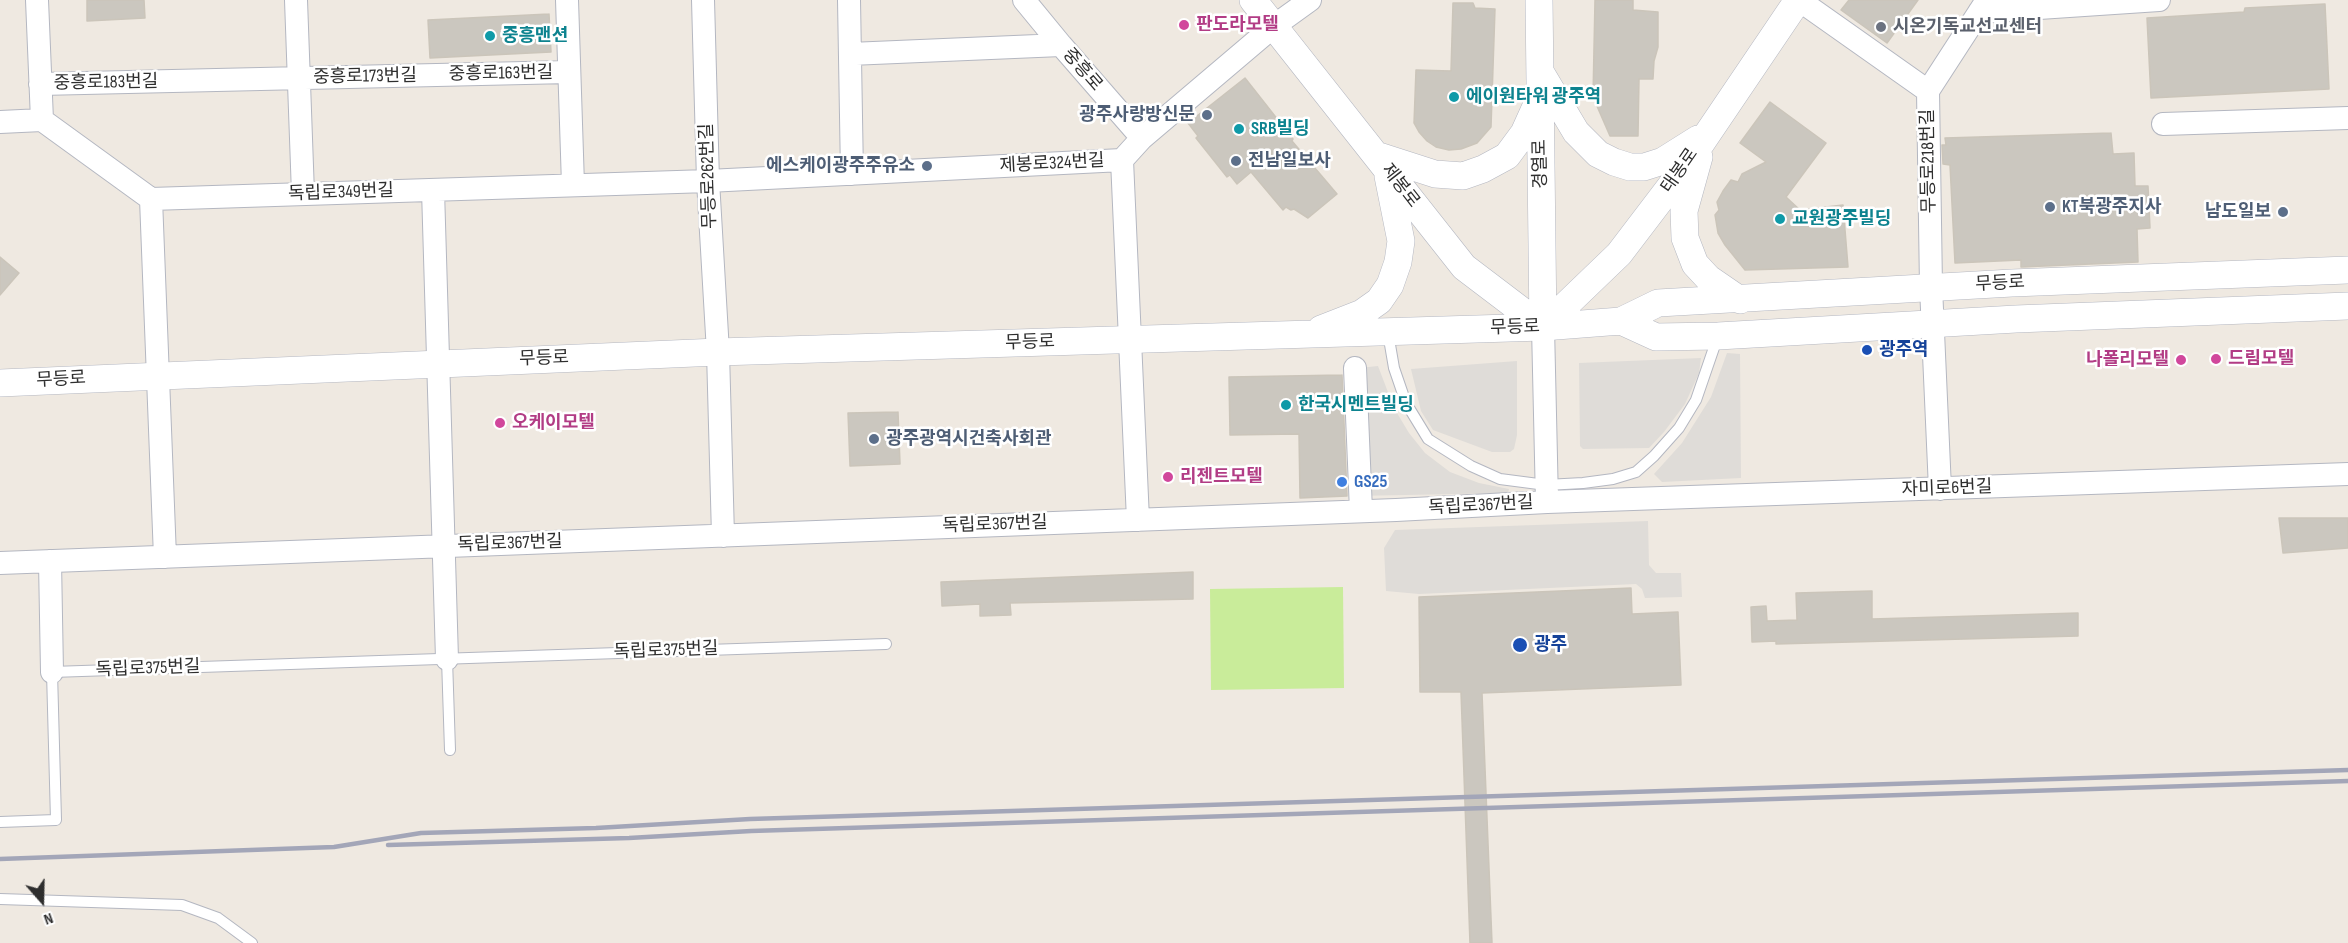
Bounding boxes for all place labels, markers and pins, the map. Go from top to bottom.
place label: 판도라모텔 [1196,14,1279,36]
place label: 시온기독교선교센터 [1893,16,2042,38]
marker: 판도라모텔 [1177,18,1191,32]
marker: 시온기독교선교센터 [1874,20,1888,34]
place label: 중흥맨션 [502,25,568,47]
marker: 중흥맨션 [483,29,497,43]
place label: 에이원타워 광주역 [1466,86,1601,108]
marker: 에이원타워 광주역 [1447,90,1461,104]
place label: 광주사랑방신문 [1079,104,1195,126]
marker: 광주사랑방신문 [1200,108,1214,122]
place label: SRB빌딩 [1251,118,1310,140]
marker: SRB빌딩 [1232,122,1246,136]
place label: 전남일보사 [1248,150,1331,172]
marker: 전남일보사 [1229,154,1243,168]
place label: 에스케이광주주유소 [766,155,915,177]
marker: 에스케이광주주유소 [920,159,934,173]
place label: KT북광주지사 [2062,196,2162,218]
marker: KT북광주지사 [2043,200,2057,214]
place label: 남도일보 [2205,201,2271,223]
marker: 남도일보 [2276,205,2290,219]
place label: 교원광주빌딩 [1792,208,1891,230]
marker: 교원광주빌딩 [1773,212,1787,226]
place label: 광주역 [1879,339,1929,361]
marker: 광주역 [1860,343,1874,357]
place label: 드림모텔 [2228,348,2294,370]
place label: 나폴리모텔 [2086,349,2169,371]
marker: 드림모텔 [2209,352,2223,366]
marker: 나폴리모텔 [2174,353,2188,367]
place label: 한국시멘트빌딩 [1298,394,1414,416]
marker: 한국시멘트빌딩 [1279,398,1293,412]
place label: 오케이모텔 [512,412,595,434]
marker: 오케이모텔 [493,416,507,430]
place label: 광주광역시건축사회관 [886,428,1052,450]
marker: 광주광역시건축사회관 [867,432,881,446]
place label: 리젠트모텔 [1180,466,1263,488]
marker: 리젠트모텔 [1161,470,1175,484]
place label: GS25 [1354,471,1387,493]
marker: GS25 [1335,475,1349,489]
place label: 광주 [1534,634,1567,656]
marker: 광주 [1511,636,1529,654]

